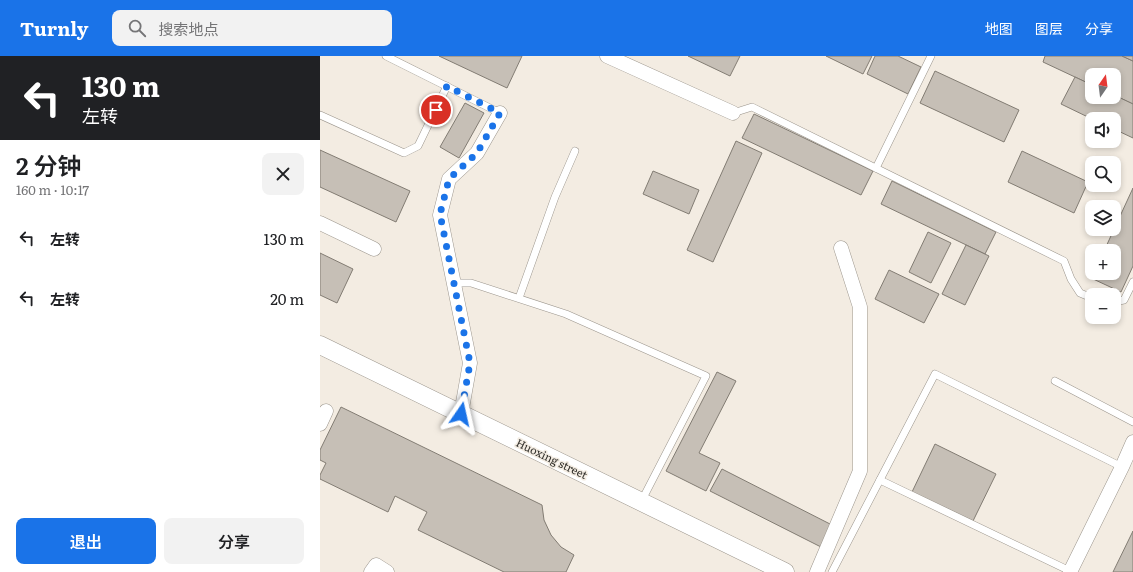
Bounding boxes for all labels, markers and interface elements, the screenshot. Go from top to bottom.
search box [112,10,392,46]
text: Turnly [20,14,88,42]
icon: search [126,17,148,39]
text: 搜索地点 [158,17,218,40]
text: 地图 [985,18,1013,38]
text: 图层 [1035,18,1063,38]
text: 分享 [1085,18,1113,38]
text: 130 m [82,64,160,106]
north arrow [1085,68,1121,104]
map controls [1085,68,1121,324]
icon: left [16,72,68,124]
pin [419,93,453,127]
icon: arrive [425,99,447,121]
text: 左转 [82,102,118,129]
button: sound [1085,112,1121,148]
text: 2 分钟 [16,147,81,182]
button: close [262,153,304,195]
button: search [1085,156,1121,192]
text: 160 m · 10:17 [16,180,89,199]
button: layers [1085,200,1121,236]
icon: left [16,227,38,249]
text: 左转 [50,227,80,250]
text: 130 m [264,227,304,250]
button: + [1085,244,1121,280]
icon: left [16,287,38,309]
text: 左转 [50,287,80,310]
text: 20 m [270,287,304,310]
button: − [1085,288,1121,324]
position arrow [440,393,482,435]
street label: Huoxing street [514,434,591,482]
button: 退出 [16,518,156,564]
button: 分享 [164,518,304,564]

